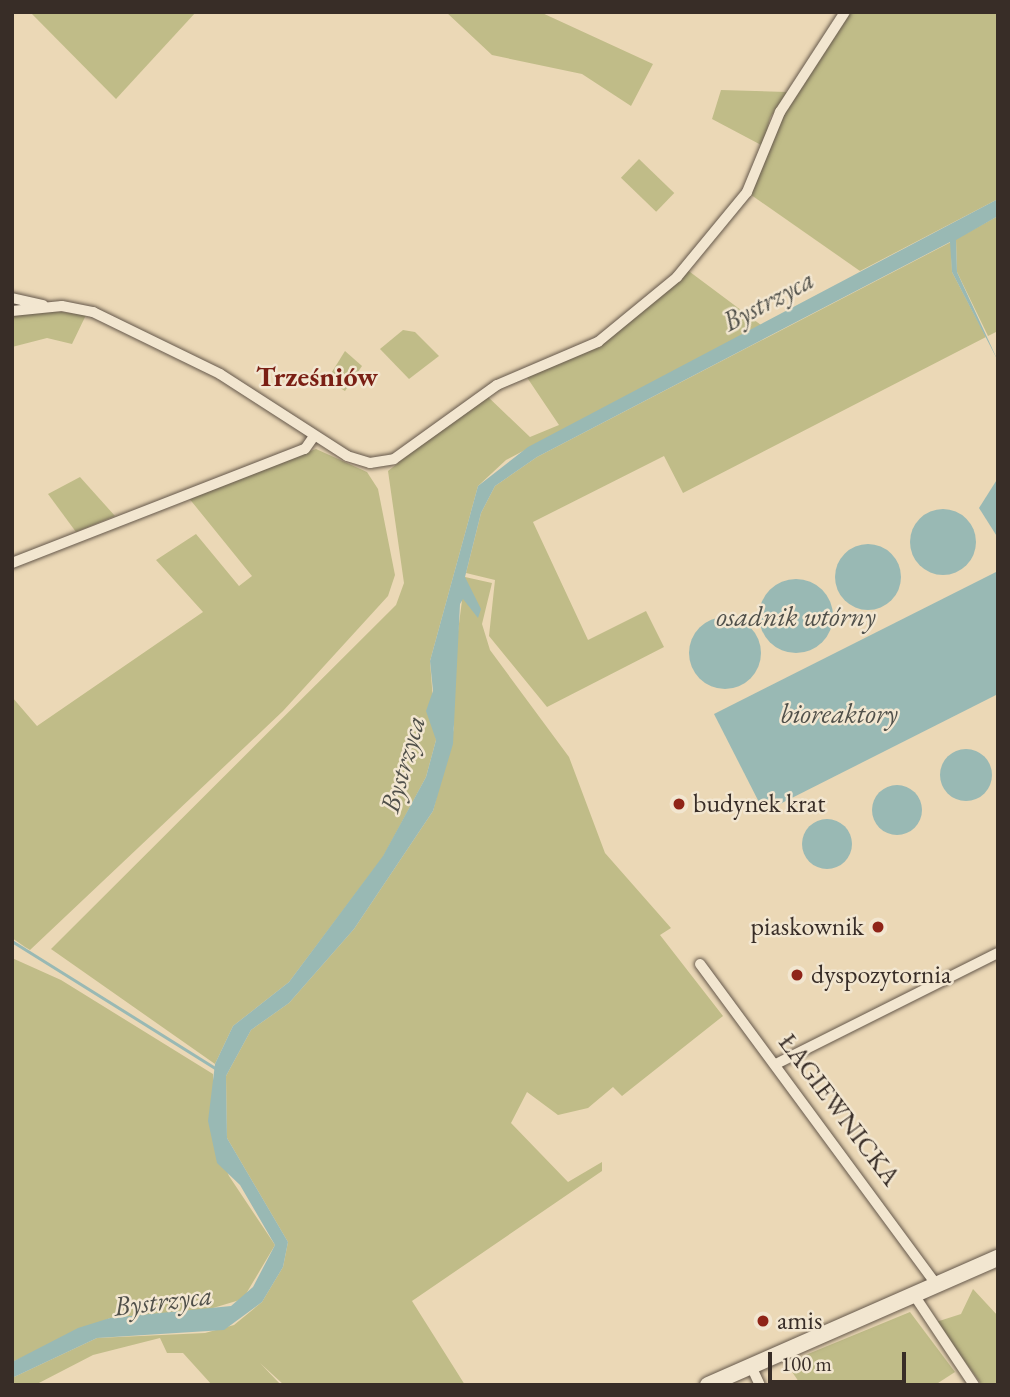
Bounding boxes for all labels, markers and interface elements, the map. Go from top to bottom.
water label: Bystrzyca [716,262,820,338]
district label: Trześniów [256,359,378,393]
water label: osadnik wtórny [716,599,876,633]
water label: bioreaktory [780,696,898,730]
water label: Bystrzyca [372,712,432,816]
place label: budynek krat [693,788,825,820]
marker: budynek krat [671,796,687,812]
place label: piaskownik [751,911,864,943]
marker: piaskownik [870,919,886,935]
place label: dyspozytornia [811,959,951,991]
marker: dyspozytornia [789,967,805,983]
street label: ŁAGIEWNICKA [772,1028,906,1192]
water label: Bystrzyca [112,1277,214,1323]
place label: amis [777,1305,822,1337]
marker: amis [755,1313,771,1329]
scale bar [772,1338,910,1382]
text: 100 m [781,1350,832,1377]

